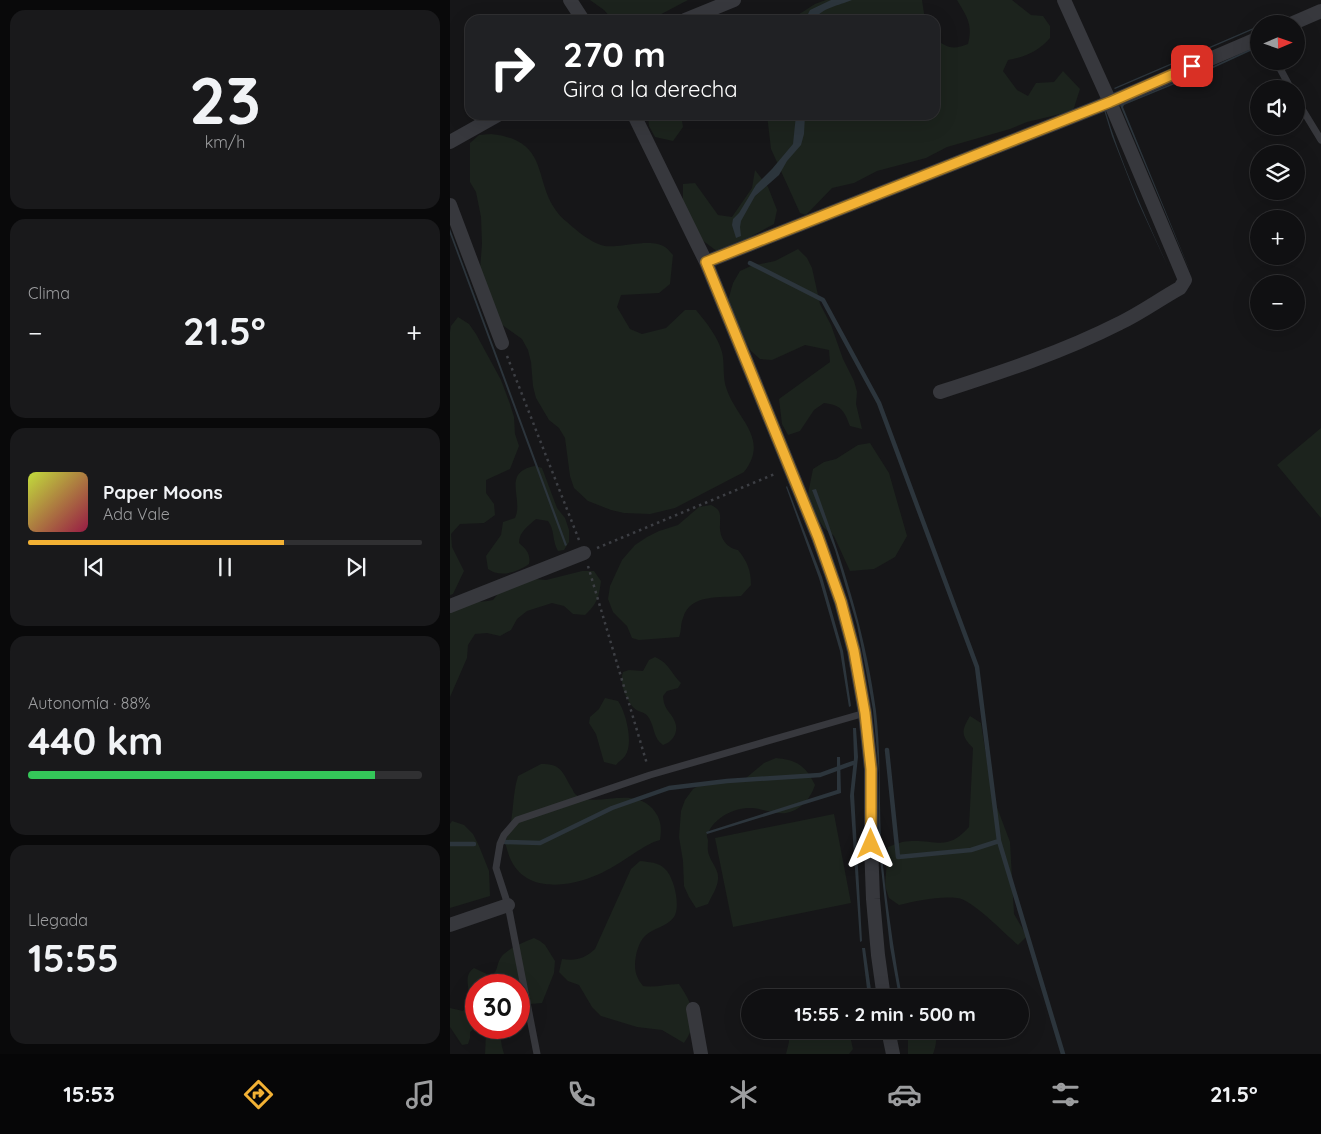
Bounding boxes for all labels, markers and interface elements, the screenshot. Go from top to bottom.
north arrow [1250,15,1305,70]
map controls [1250,15,1305,330]
text: 270 m [563,32,666,76]
icon: right [480,35,545,100]
pin [1171,45,1213,87]
icon: arrive [1178,52,1206,80]
text: 23 [189,59,261,140]
text: Gira a la derecha [563,75,738,103]
button: sound [1250,80,1305,135]
text: km/h [205,132,245,152]
button: layers [1250,145,1305,200]
button: + [1250,210,1305,265]
button: − [1250,275,1305,330]
text: Clima [28,283,70,303]
text: 21.5° [183,307,266,355]
text: − [28,315,43,350]
text: + [406,315,422,350]
text: Paper Moons [103,480,223,504]
text: Ada Vale [103,504,170,524]
icon: previous [80,553,108,581]
icon: pause [211,553,239,581]
icon: next [342,553,370,581]
text: Autonomía · 88% [28,693,150,713]
text: 440 km [28,717,163,765]
position arrow [844,817,896,869]
text: Llegada [28,910,88,930]
text: 15:55 [28,934,119,982]
speed limit sign: 30 [465,974,530,1039]
text: 15:55 · 2 min · 500 m [794,1002,976,1026]
icon: directions [241,1077,276,1112]
icon: music [403,1077,438,1112]
icon: phone [564,1077,599,1112]
icon: climate [726,1077,761,1112]
icon: car [887,1077,922,1112]
icon: filters [1048,1077,1083,1112]
text: 15:53 [63,1080,115,1108]
text: 21.5° [1210,1080,1258,1108]

